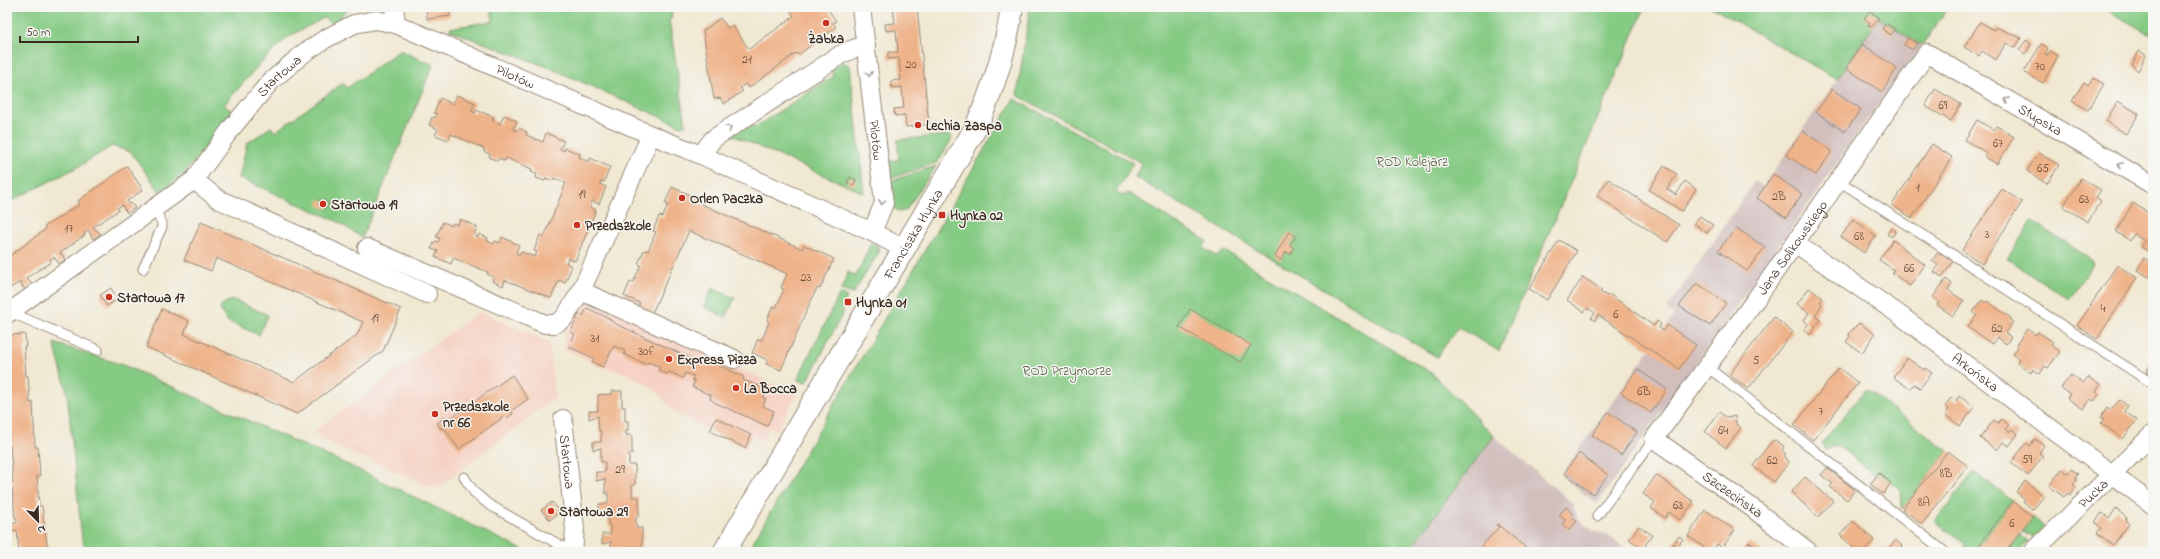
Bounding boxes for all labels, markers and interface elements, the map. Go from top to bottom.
scale bar [20,18,138,44]
marker: Żabka [821,18,831,28]
text: 50 m [26,24,50,42]
place label: Żabka [808,29,845,50]
street label: Startowa [253,50,307,102]
house number: 21 [742,51,752,69]
house number: 20 [905,56,917,74]
house number: 70 [2035,58,2045,76]
street label: Pilotów [492,60,538,95]
one-way arrow [864,70,873,77]
house number: 69 [1939,97,1948,115]
one-way arrow [2004,97,2011,104]
street label: Słupska [2013,99,2066,142]
place label: Lechia Zaspa [926,116,1002,137]
street label: Pilotów [862,119,888,162]
marker: Lechia Zaspa [913,120,923,130]
one-way arrow [725,125,732,133]
house number: 67 [1993,135,2003,153]
park label: ROD Kolejarz [1376,152,1448,173]
house number: 65 [2037,160,2049,178]
one-way arrow [2117,162,2124,169]
house number: 1 [1916,179,1920,197]
street label: Franciszka Hynka [878,185,949,285]
house number: 19 [578,186,586,204]
house number: 2B [1772,188,1786,206]
place label: Orlen Paczka [690,189,764,210]
house number: 63 [2079,191,2089,209]
marker: Orlen Paczka [677,193,687,203]
place label: Startowa 19 [331,195,398,216]
street label: Jana Solikowskiego [1753,196,1834,300]
marker: Startowa 19 [318,199,328,209]
one-way arrow [878,199,887,206]
place label: Hynka 02 [950,206,1003,229]
marker: Hynka 02 [937,210,947,220]
place label: Przedszkole [585,216,652,237]
house number: 17 [65,220,73,238]
marker: Przedszkole [572,220,582,230]
house number: 3 [1985,226,1990,244]
house number: 68 [1854,228,1864,246]
house number: 66 [1904,260,1915,278]
house number: 23 [801,269,812,287]
place label: Startowa 17 [117,288,185,309]
marker: Startowa 17 [104,292,114,302]
place label: Hynka 01 [856,293,907,316]
marker: Hynka 01 [843,297,853,307]
house number: 4 [2101,300,2106,318]
house number: 6 [1613,306,1619,324]
house number: 19 [371,310,379,328]
house number: 62 [1991,320,2003,338]
house number: 31 [591,330,600,348]
house number: 30f [638,343,654,361]
street label: Arkońska [1947,349,2003,398]
place label: Express Pizza [677,350,757,371]
house number: 5 [1753,352,1760,370]
marker: Express Pizza [664,354,674,364]
park label: ROD Przymorze [1023,361,1112,383]
place label: La Bocca [744,379,797,400]
marker: La Bocca [731,383,741,393]
house number: 6B [1637,383,1651,401]
place label: Przedszkole nr 66 [443,397,510,434]
house number: 7 [1819,403,1824,421]
marker: Przedszkole nr 66 [430,409,440,419]
house number: 64 [1718,422,1728,440]
street label: Startowa [553,434,580,490]
house number: 59 [2022,451,2033,469]
house number: 62 [1766,452,1778,470]
house number: 29 [615,461,625,479]
house number: 8B [1940,465,1952,483]
street label: Szczecińska [1698,467,1767,524]
street label: Pucka [2074,474,2114,514]
house number: 8A [1918,494,1930,512]
house number: 63 [1673,497,1683,515]
north arrow [18,501,58,541]
place label: Startowa 29 [559,502,629,523]
marker: Startowa 29 [546,506,556,516]
house number: 6 [2009,515,2015,533]
text: N [35,520,48,538]

